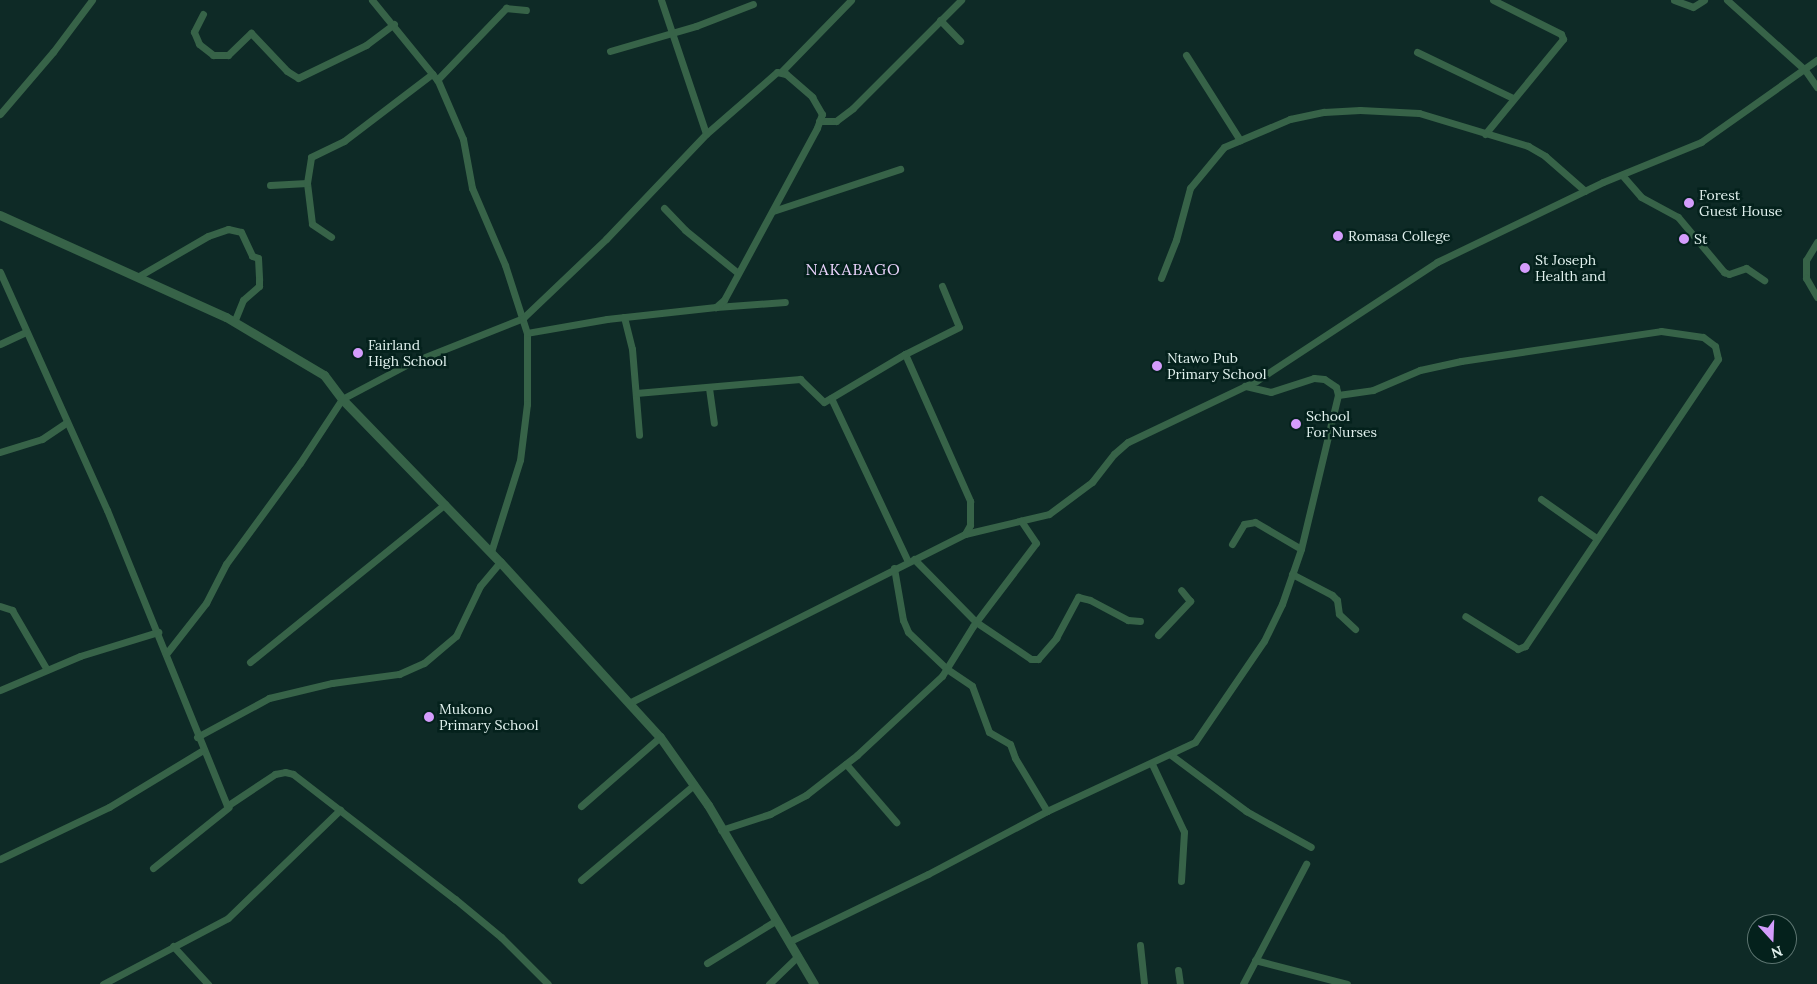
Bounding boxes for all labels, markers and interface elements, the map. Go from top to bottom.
place label: Forest Guest House [1699,187,1782,220]
marker: Forest Guest House [1683,197,1695,209]
place label: Romasa College [1348,228,1450,244]
marker: Romasa College [1332,230,1344,242]
place label: St [1694,231,1707,247]
marker: St [1678,233,1690,245]
place label: St Joseph Health and [1535,252,1606,284]
district label: NAKABAGO [804,259,902,279]
marker: St Joseph Health and [1519,262,1531,274]
place label: Fairland High School [368,337,447,370]
marker: Fairland High School [352,347,364,359]
place label: Ntawo Pub Primary School [1167,350,1267,382]
marker: Ntawo Pub Primary School [1151,360,1163,372]
place label: School For Nurses [1306,408,1377,441]
marker: School For Nurses [1290,418,1302,430]
place label: Mukono Primary School [439,701,539,734]
marker: Mukono Primary School [423,711,435,723]
north arrow [1747,914,1797,964]
text: N [1769,942,1785,962]

